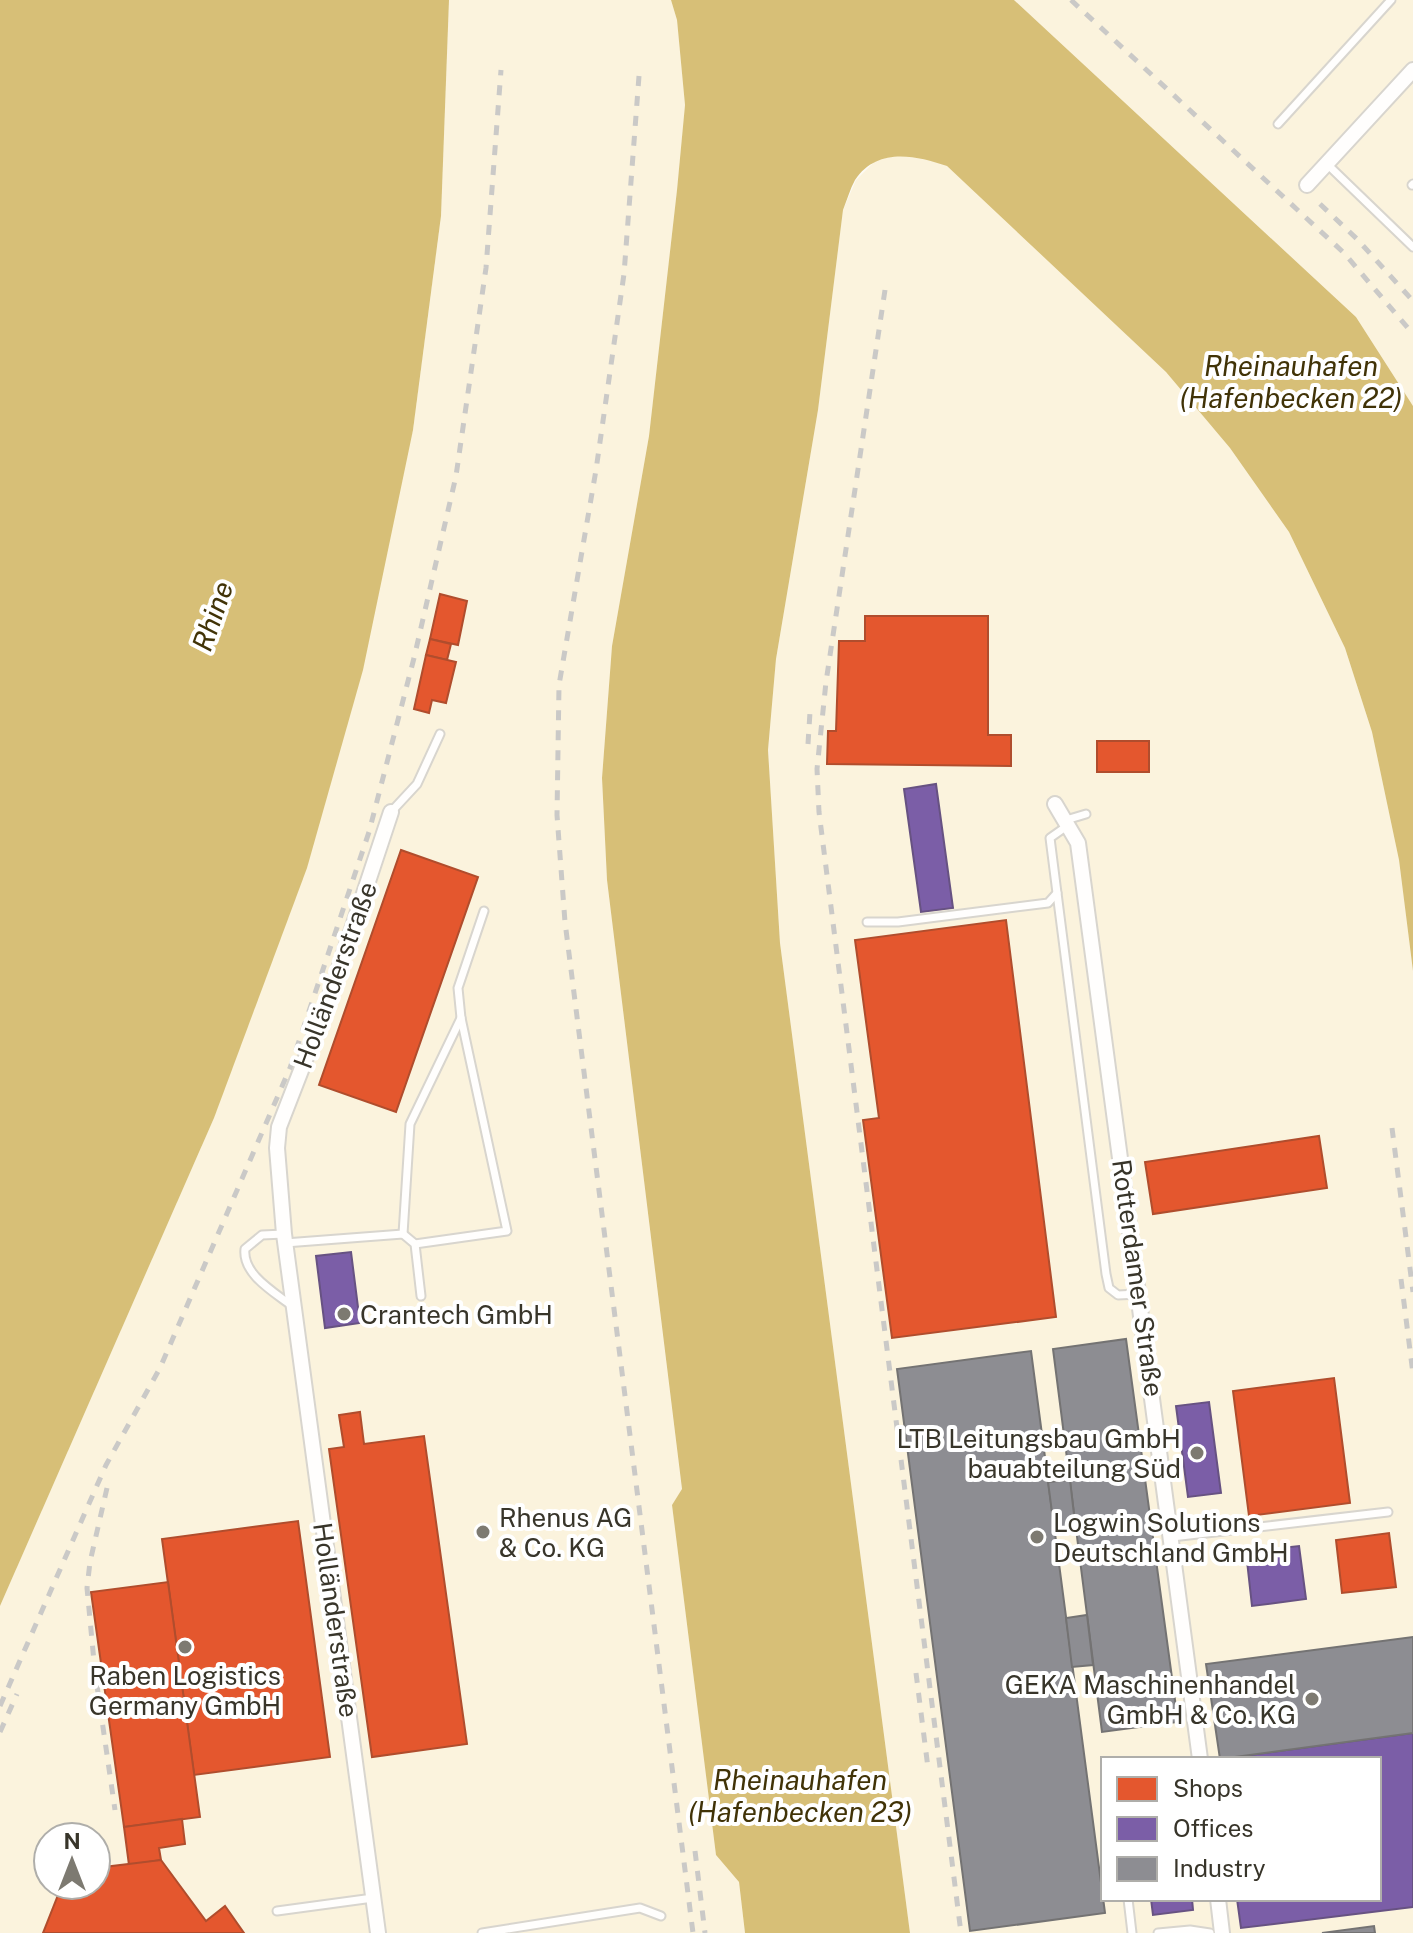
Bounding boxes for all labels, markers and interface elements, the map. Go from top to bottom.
water label: Rheinauhafen (Hafenbecken 22) [1179,349,1403,414]
water label: Rhine [185,577,239,655]
street label: Holländerstraße [287,877,383,1073]
street label: Rotterdamer Straße [1106,1157,1170,1399]
place label: Crantech GmbH [360,1299,553,1330]
marker: Crantech GmbH [335,1305,353,1323]
place label: LTB Leitungsbau GmbH bauabteilung Süd [897,1423,1181,1484]
marker: LTB Leitungsbau GmbH bauabteilung Süd [1188,1444,1206,1462]
place label: Rhenus AG & Co. KG [499,1502,632,1563]
place label: Logwin Solutions Deutschland GmbH [1053,1507,1289,1568]
street label: Holländerstraße [307,1521,365,1719]
marker: Rhenus AG & Co. KG [474,1523,492,1541]
marker: Logwin Solutions Deutschland GmbH [1028,1528,1046,1546]
marker: Raben Logistics Germany GmbH [176,1638,194,1656]
place label: Raben Logistics Germany GmbH [89,1660,281,1721]
place label: GEKA Maschinenhandel GmbH & Co. KG [1005,1669,1296,1730]
marker: GEKA Maschinenhandel GmbH & Co. KG [1303,1690,1321,1708]
legend [1101,1757,1381,1901]
water label: Rheinauhafen (Hafenbecken 23) [688,1763,912,1828]
text: Shops [1173,1774,1243,1802]
text: Offices [1173,1814,1253,1842]
north arrow [32,1821,112,1901]
text: N [63,1828,81,1854]
text: Industry [1173,1854,1266,1882]

